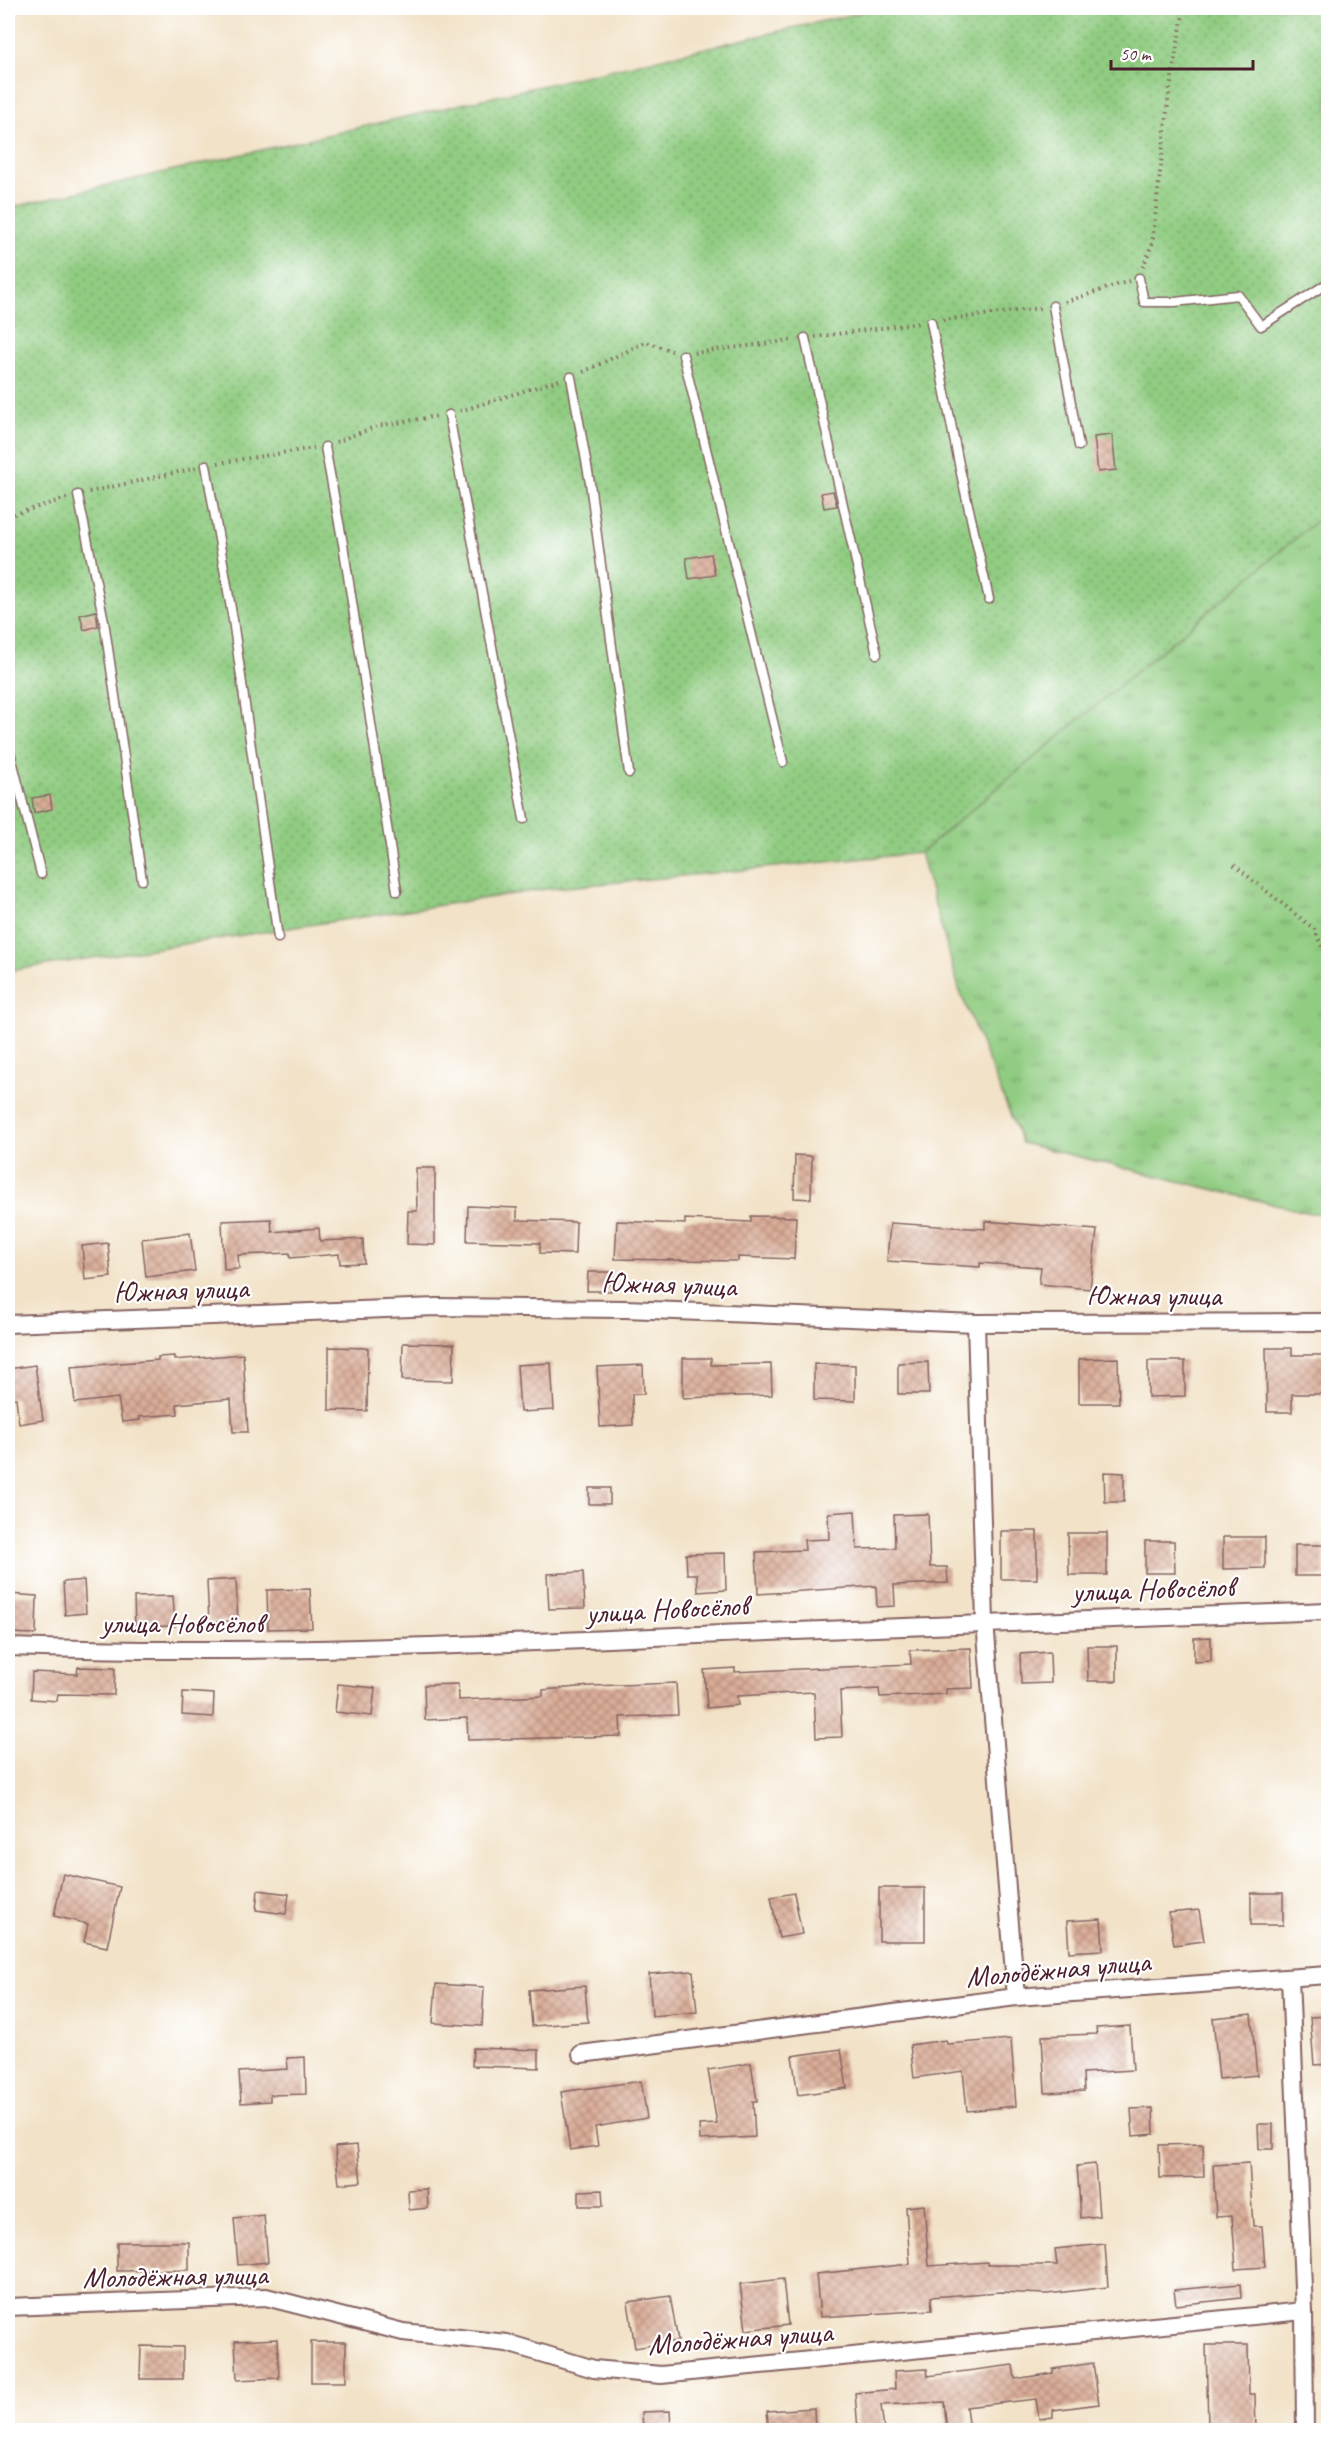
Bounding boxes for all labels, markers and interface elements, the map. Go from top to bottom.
scale bar [1111,33,1254,71]
text: 50 m [1120,43,1153,65]
street label: Южная улица [601,1263,739,1305]
street label: Южная улица [113,1269,251,1311]
street label: Южная улица [1087,1276,1223,1314]
street label: улица Новосёлов [1069,1567,1240,1611]
street label: улица Новосёлов [583,1586,754,1632]
street label: улица Новосёлов [99,1604,268,1642]
street label: Молодёжная улица [964,1942,1154,1996]
street label: Молодёжная улица [82,2255,270,2297]
street label: Молодёжная улица [646,2312,836,2363]

